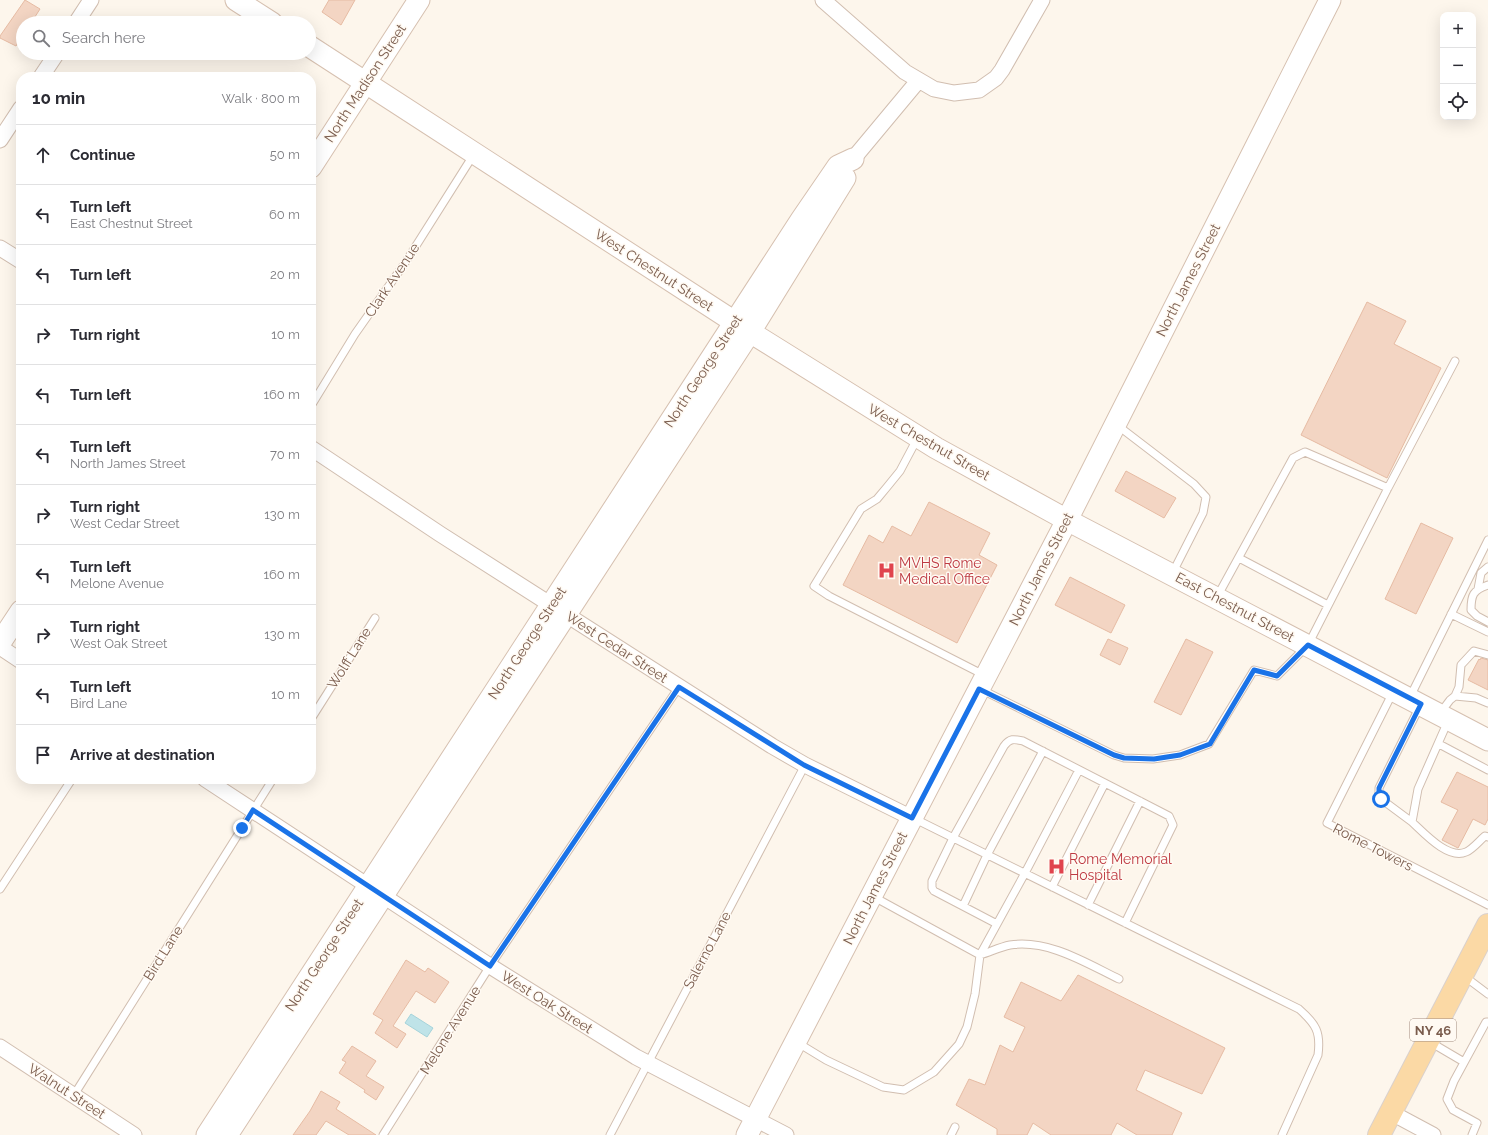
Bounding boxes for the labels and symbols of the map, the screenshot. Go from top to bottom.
street label: North Madison Street [321,21,409,145]
street label: North James Street [1153,221,1224,339]
street label: West Chestnut Street [592,226,716,314]
street label: Clark Avenue [361,240,423,320]
street label: North George Street [661,311,746,430]
street label: West Chestnut Street [865,401,993,484]
street label: North James Street [1006,510,1077,628]
place label: MVHS Rome Medical Office [899,555,990,587]
hospital icon: MVHS Rome Medical Office [876,561,896,581]
street label: East Chestnut Street [1173,569,1297,645]
street label: North George Street [485,583,570,702]
street label: West Cedar Street [563,608,671,686]
street label: Wolff Lane [324,624,374,692]
route start [1372,790,1390,808]
route end [233,819,251,837]
street label: Rome Towers [1330,820,1416,874]
street label: North James Street [840,829,911,947]
place label: Rome Memorial Hospital [1069,851,1172,883]
hospital icon: Rome Memorial Hospital [1046,857,1066,877]
street label: North George Street [282,895,367,1014]
street label: Salerno Lane [680,909,734,991]
street label: Bird Lane [140,923,186,983]
street label: West Oak Street [498,967,596,1037]
street label: Melone Avenue [416,983,484,1077]
road number: NY 46 [1410,1019,1456,1041]
street label: Walnut Street [25,1060,109,1122]

